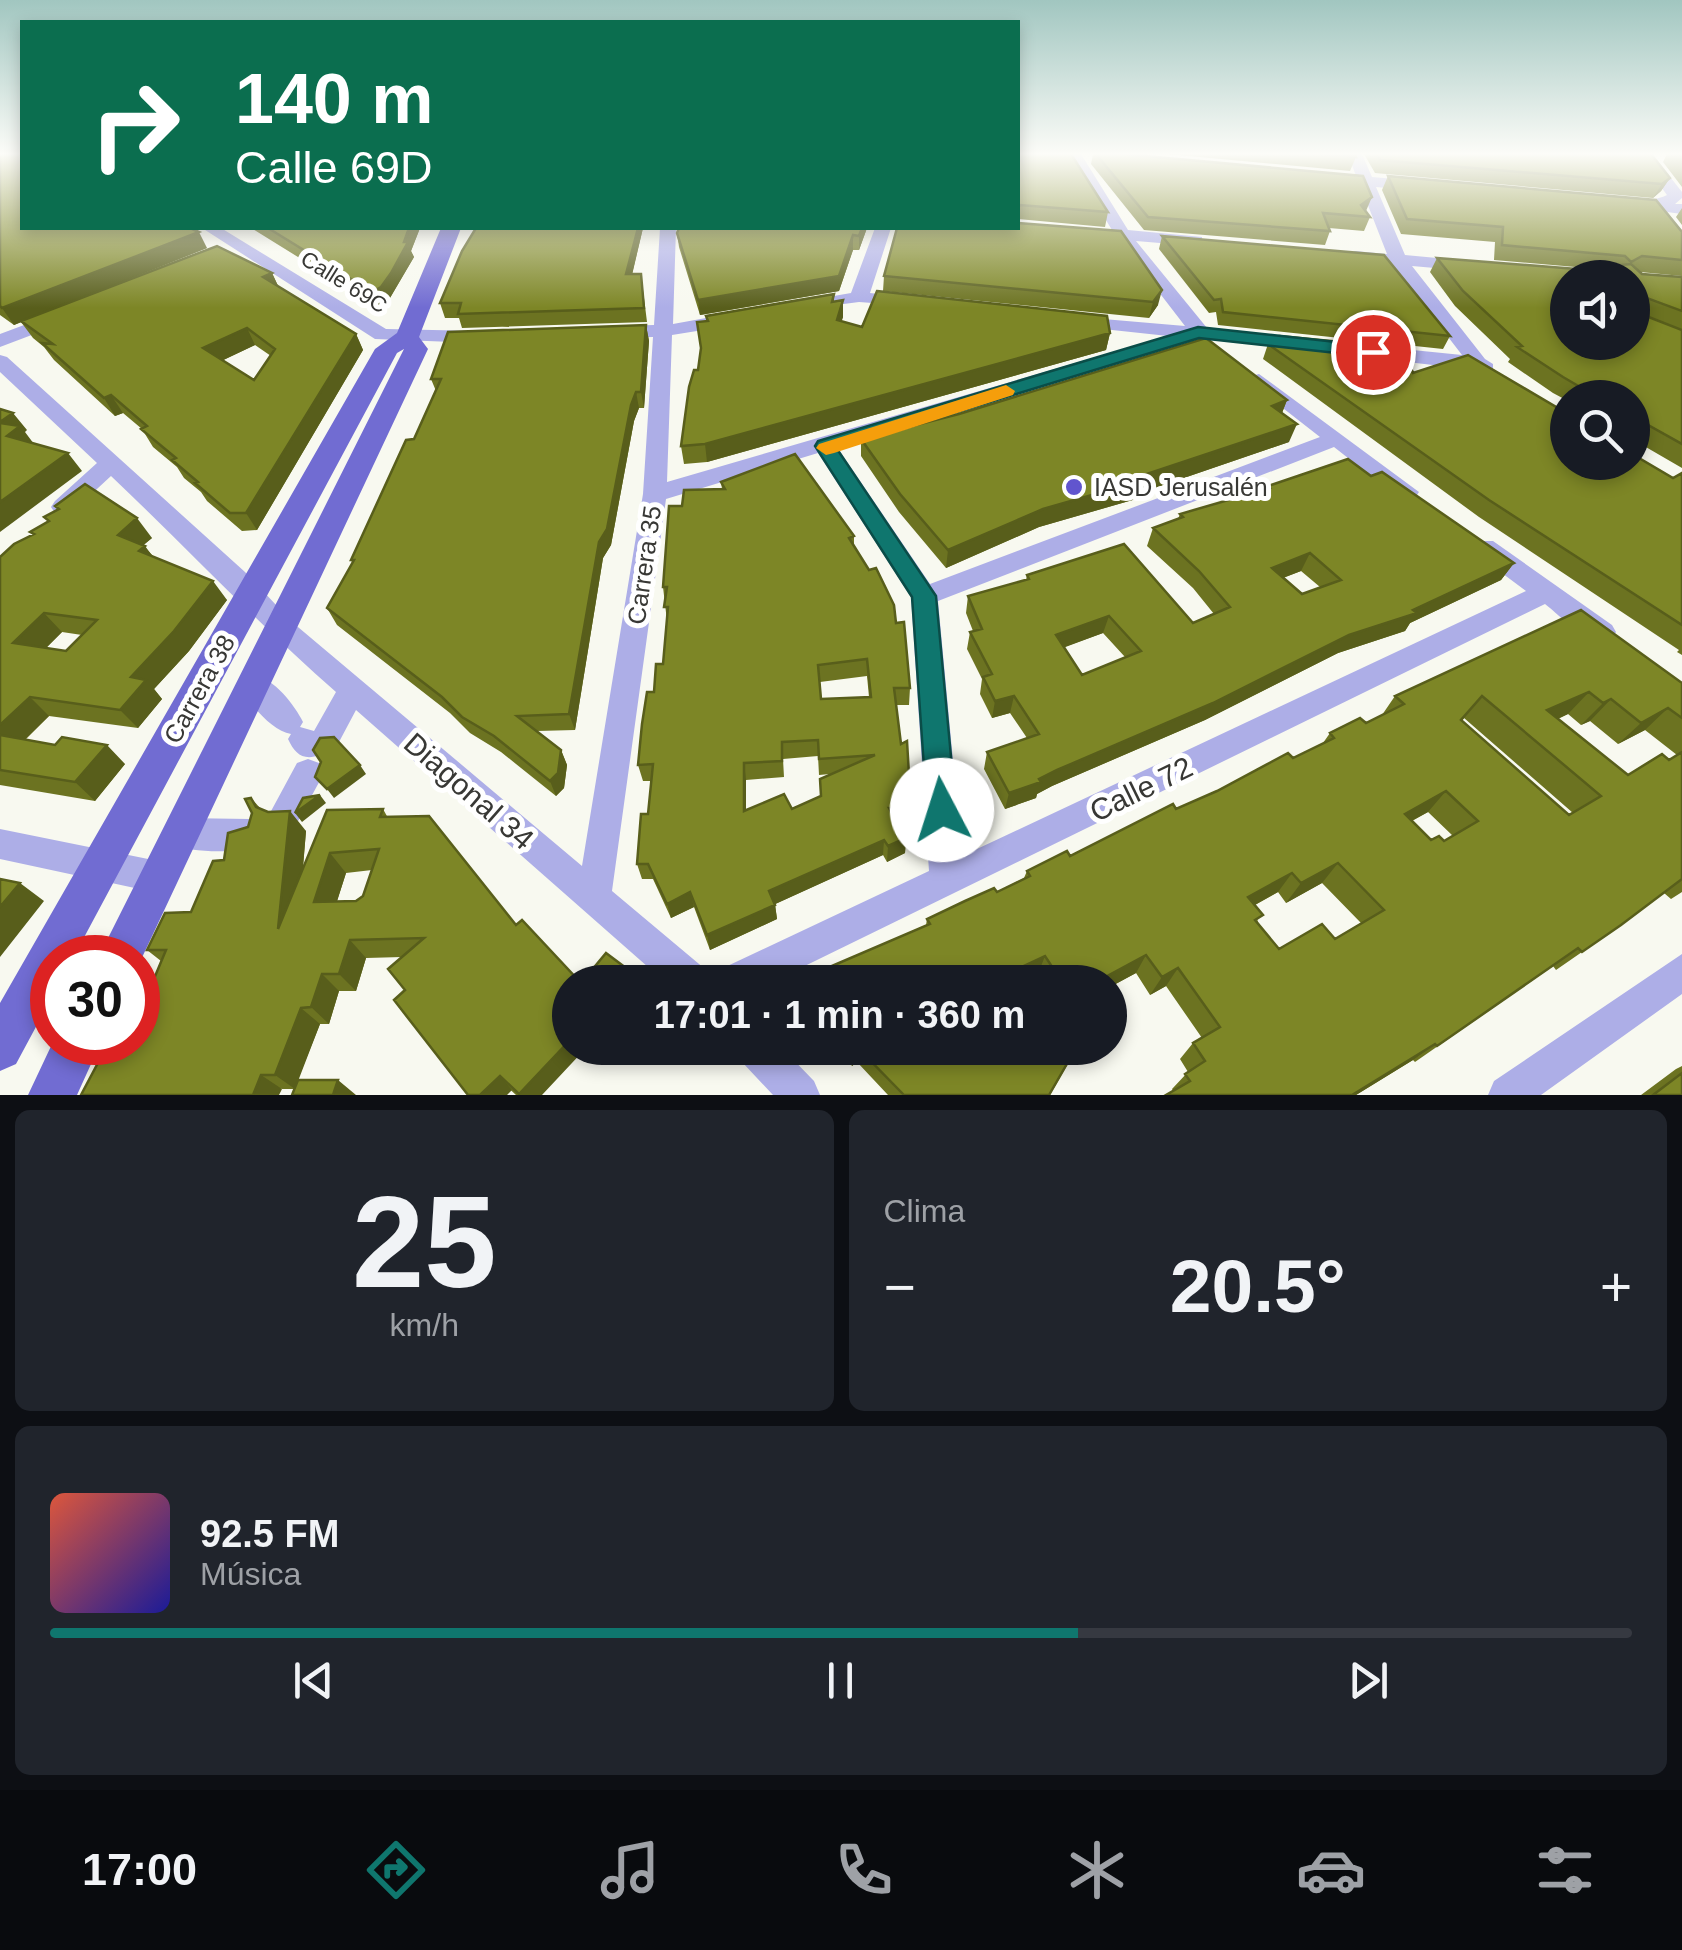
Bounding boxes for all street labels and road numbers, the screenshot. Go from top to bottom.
street label: Calle 69C [296,246,392,318]
street label: Carrera 35 [622,504,666,626]
street label: Carrera 38 [158,630,240,748]
street label: Diagonal 34 [398,726,540,856]
street label: Calle 72 [1084,750,1198,828]

